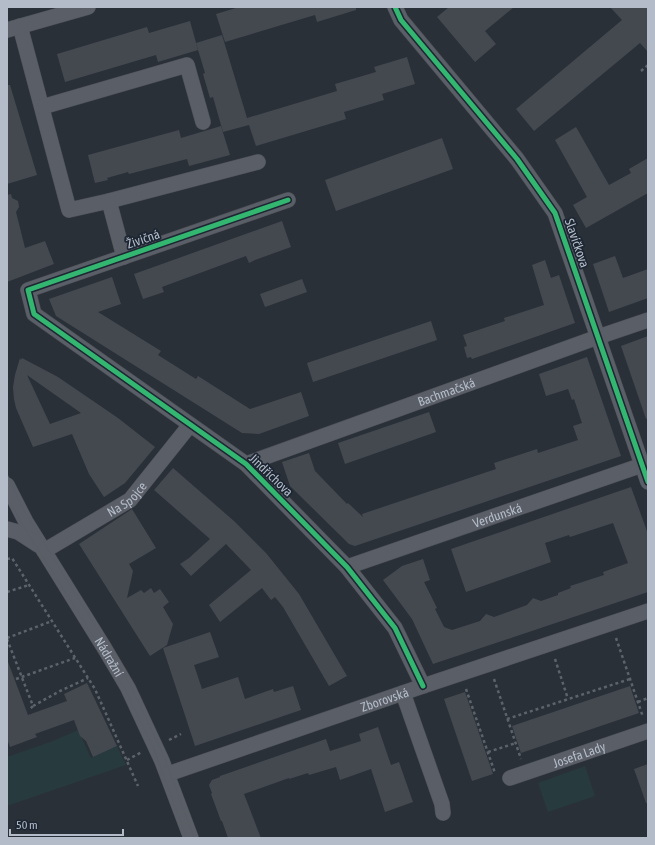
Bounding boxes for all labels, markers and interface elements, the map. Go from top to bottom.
street label: Slavíčkova [562,217,592,269]
street label: Živičná [124,226,162,252]
street label: Bachmačská [416,374,477,409]
street label: Jindřichova [246,451,296,499]
street label: Na Spojce [104,478,149,519]
street label: Verdunská [471,500,524,530]
street label: Nádražní [92,634,127,679]
street label: Zborovská [359,684,410,714]
street label: Josefa Lady [551,738,608,770]
scale bar [10,811,123,837]
text: 50 m [16,818,38,832]

